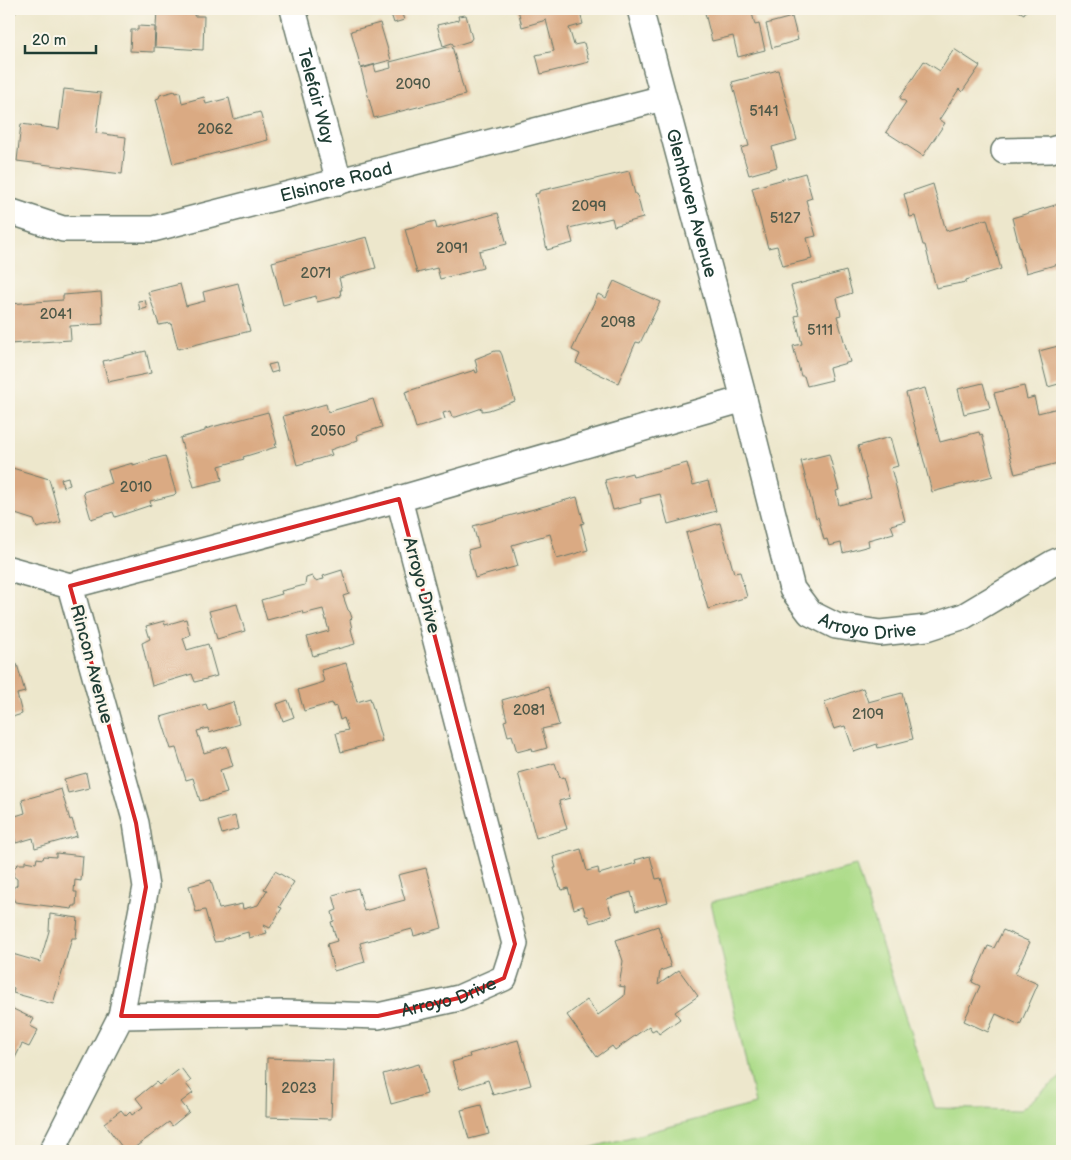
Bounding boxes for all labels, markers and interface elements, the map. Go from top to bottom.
scale bar [25,22,96,54]
text: 20 m [32,31,66,50]
street label: Telefair Way [293,46,339,147]
house number: 2090 [395,75,431,94]
house number: 5141 [749,102,779,121]
house number: 2062 [197,120,233,139]
street label: Glenhaven Avenue [661,127,721,280]
street label: Elsinore Road [278,158,394,207]
house number: 2099 [571,197,607,216]
house number: 5127 [770,209,801,228]
house number: 2091 [436,239,468,258]
house number: 2071 [301,264,331,283]
house number: 2041 [40,305,72,324]
house number: 2098 [600,313,636,332]
house number: 5111 [807,321,833,340]
house number: 2050 [310,422,346,441]
house number: 2010 [120,478,152,497]
street label: Arroyo Drive [399,535,445,636]
street label: Rincon Avenue [66,602,118,726]
street label: Arroyo Drive [815,609,917,645]
house number: 2081 [513,701,545,720]
house number: 2109 [852,705,884,724]
street label: Arroyo Drive [399,973,500,1022]
house number: 2023 [281,1079,317,1098]

